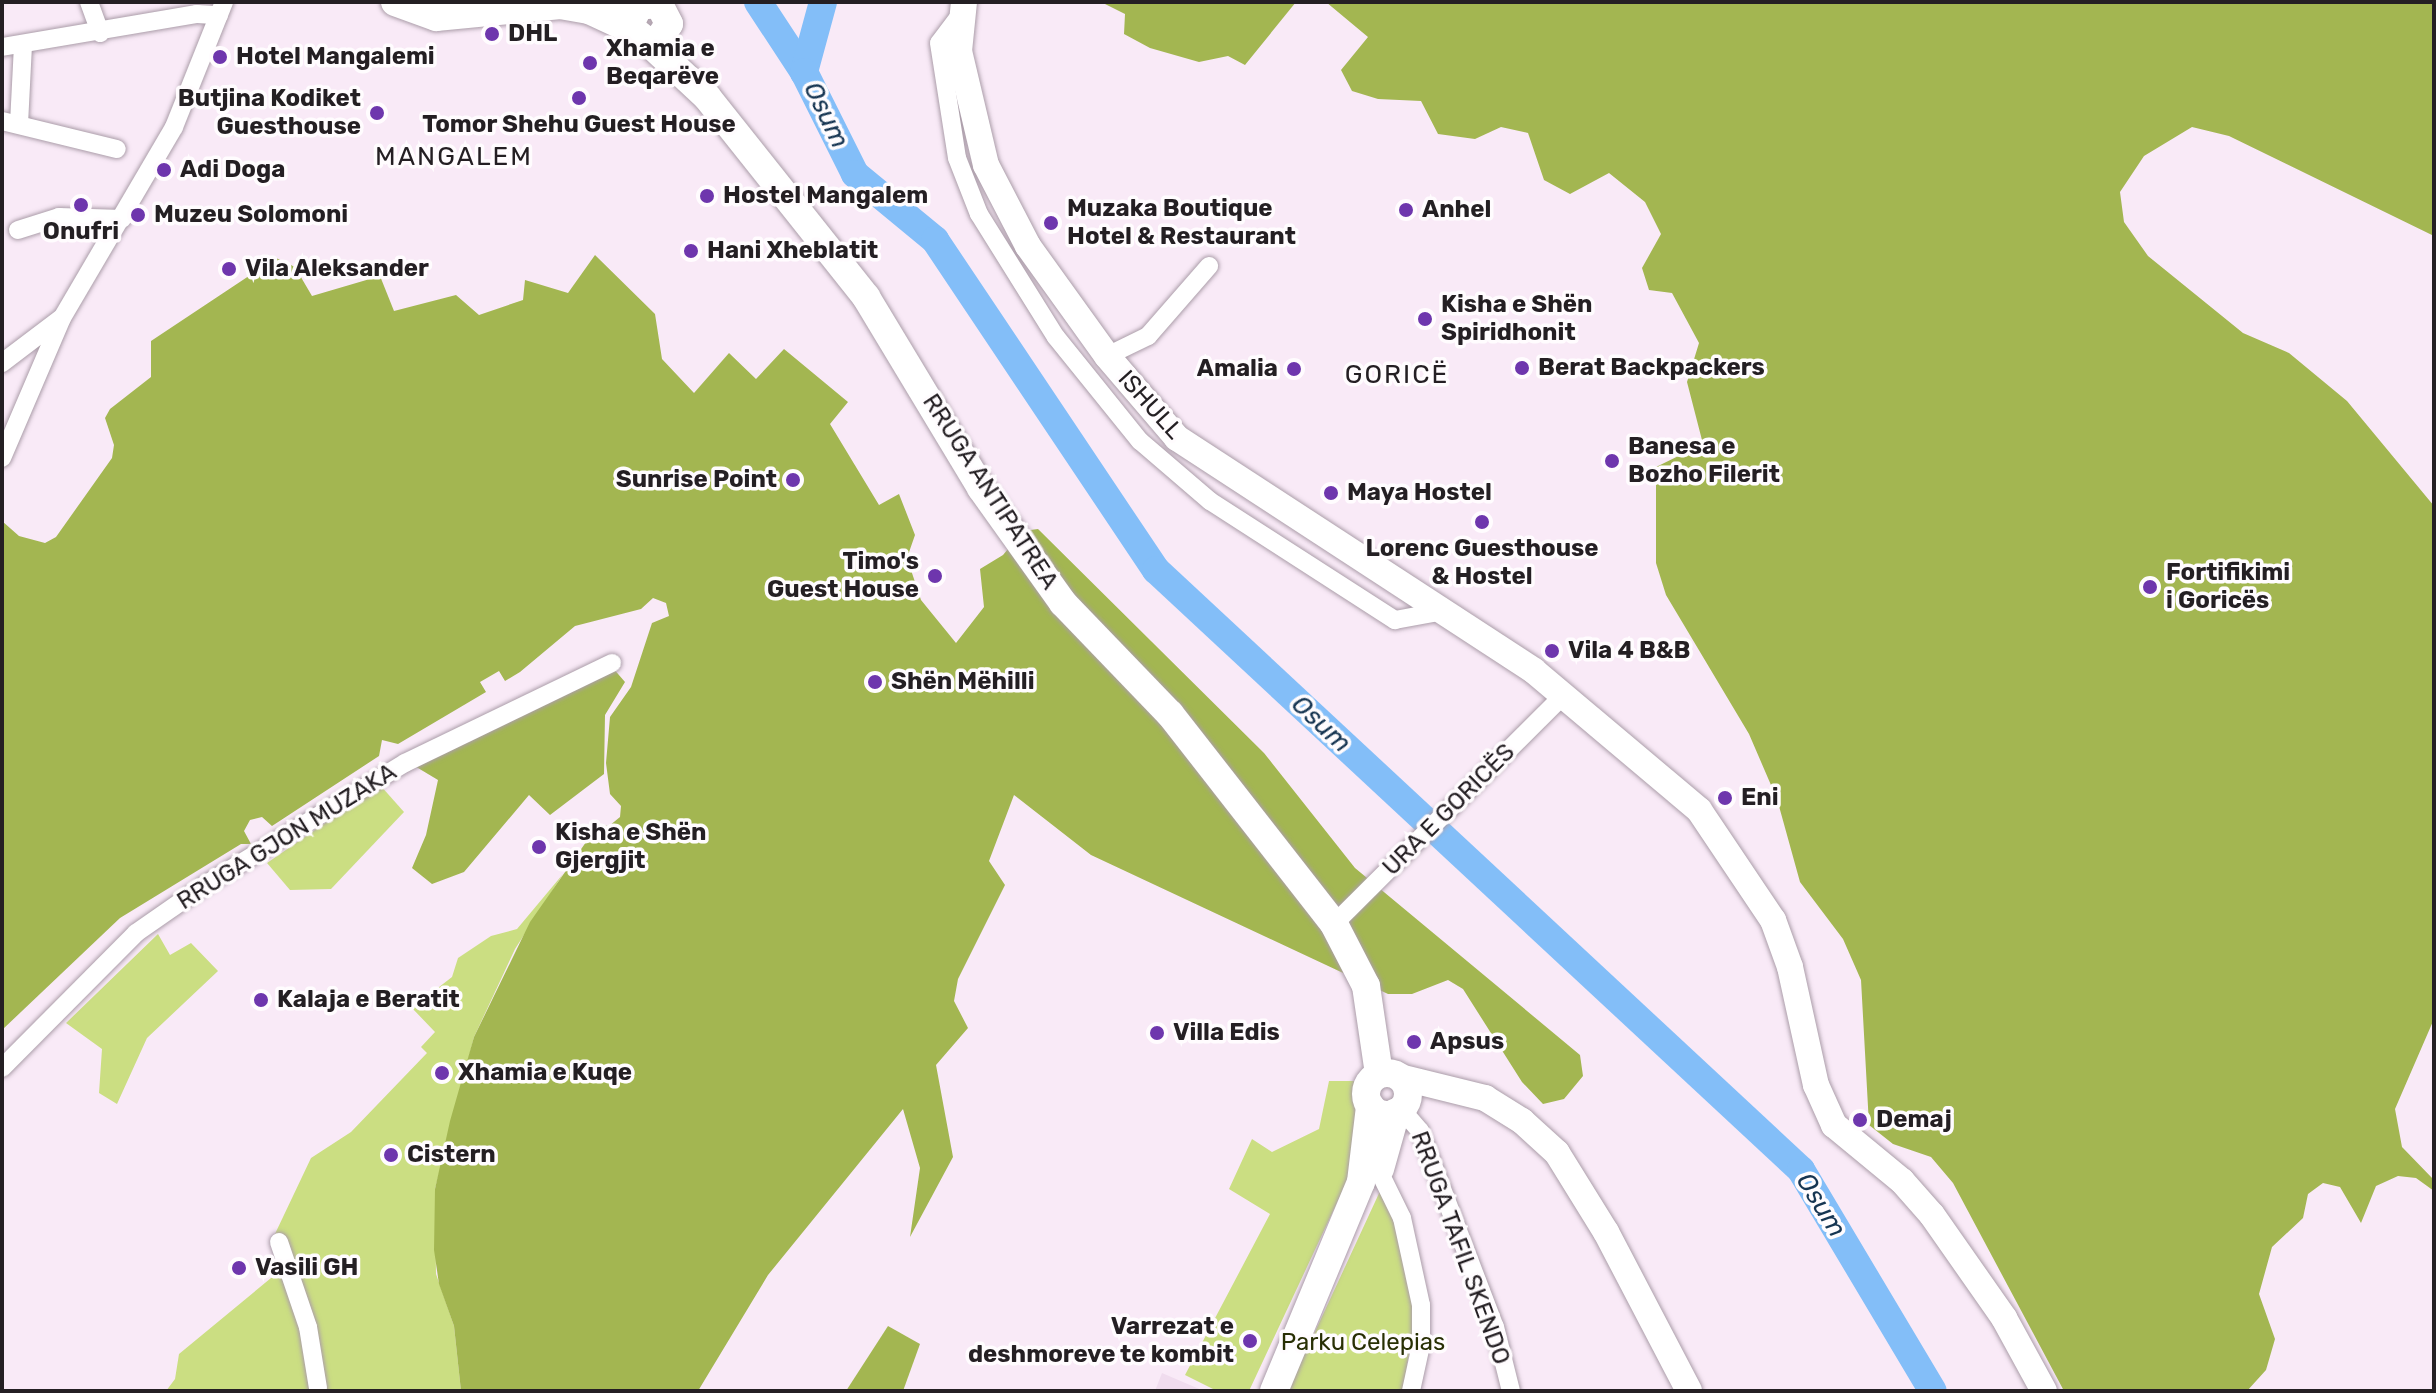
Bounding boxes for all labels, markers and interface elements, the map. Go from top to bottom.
place label: DHL [508,20,557,48]
marker: DHL [483,25,501,43]
place label: Xhamia e Beqarëve [606,35,719,91]
place label: Hotel Mangalemi [236,43,435,71]
marker: Hotel Mangalemi [211,48,229,66]
marker: Xhamia e Beqarëve [581,54,599,72]
water label: Osum [797,77,855,153]
place label: Butjina Kodiket Guesthouse [178,85,361,141]
marker: Tomor Shehu Guest House [570,89,588,107]
marker: Butjina Kodiket Guesthouse [368,104,386,122]
place label: Tomor Shehu Guest House [422,111,736,139]
district label: MANGALEM [375,141,533,173]
place label: Adi Doga [180,156,285,184]
marker: Adi Doga [155,161,173,179]
place label: Hostel Mangalem [723,182,928,210]
marker: Hostel Mangalem [698,187,716,205]
place label: Muzaka Boutique Hotel & Restaurant [1067,195,1296,251]
marker: Onufri [72,196,90,214]
place label: Anhel [1422,196,1491,224]
place label: Muzeu Solomoni [154,201,348,229]
marker: Anhel [1397,201,1415,219]
marker: Muzeu Solomoni [129,206,147,224]
marker: Muzaka Boutique Hotel & Restaurant [1042,214,1060,232]
place label: Onufri [43,218,119,246]
place label: Hani Xheblatit [707,237,878,265]
marker: Hani Xheblatit [682,242,700,260]
place label: Vila Aleksander [245,255,430,283]
marker: Vila Aleksander [220,260,238,278]
place label: Kisha e Shën Spiridhonit [1441,291,1592,347]
marker: Kisha e Shën Spiridhonit [1416,310,1434,328]
place label: Berat Backpackers [1538,354,1765,382]
place label: Amalia [1197,355,1278,383]
district label: GORICË [1345,359,1449,391]
marker: Berat Backpackers [1513,359,1531,377]
marker: Amalia [1285,360,1303,378]
street label: ISHULL [1112,365,1188,445]
street label: RRUGA ANTIPATREA [916,388,1064,596]
place label: Banesa e Bozho Filerit [1628,433,1780,489]
marker: Banesa e Bozho Filerit [1603,452,1621,470]
place label: Sunrise Point [616,466,777,494]
marker: Sunrise Point [784,471,802,489]
place label: Maya Hostel [1347,479,1492,507]
marker: Maya Hostel [1322,484,1340,502]
marker: Lorenc Guesthouse & Hostel [1473,513,1491,531]
place label: Lorenc Guesthouse & Hostel [1365,535,1599,591]
place label: Timo's Guest House [767,548,919,604]
place label: Fortifikimi i Goricës [2166,559,2290,615]
marker: Timo's Guest House [926,567,944,585]
marker: Fortifikimi i Goricës [2141,578,2159,596]
place label: Vila 4 B&B [1568,637,1690,665]
marker: Vila 4 B&B [1543,642,1561,660]
place label: Shën Mëhilli [891,668,1034,696]
marker: Shën Mëhilli [866,673,884,691]
water label: Osum [1285,689,1357,759]
street label: URA E GORICËS [1377,738,1521,882]
street label: RRUGA GJON MUZAKA [172,758,402,916]
place label: Eni [1741,784,1779,812]
marker: Eni [1716,789,1734,807]
place label: Kisha e Shën Gjergjit [555,819,706,875]
marker: Kisha e Shën Gjergjit [530,838,548,856]
place label: Kalaja e Beratit [277,986,460,1014]
marker: Kalaja e Beratit [252,991,270,1009]
place label: Villa Edis [1173,1019,1280,1047]
marker: Villa Edis [1148,1024,1166,1042]
place label: Apsus [1430,1028,1504,1056]
marker: Apsus [1405,1033,1423,1051]
place label: Xhamia e Kuqe [458,1059,632,1087]
marker: Xhamia e Kuqe [433,1064,451,1082]
place label: Demaj [1876,1106,1952,1134]
marker: Demaj [1851,1111,1869,1129]
street label: RRUGA TAFIL SKENDO [1404,1127,1516,1369]
place label: Cistern [407,1141,496,1169]
marker: Cistern [382,1146,400,1164]
water label: Osum [1789,1167,1853,1243]
place label: Vasili GH [255,1254,359,1282]
marker: Vasili GH [230,1259,248,1277]
place label: Varrezat e deshmoreve te kombit [967,1313,1234,1369]
park label: Parku Celepias [1281,1329,1445,1357]
marker: Varrezat e deshmoreve te kombit [1241,1332,1259,1350]

